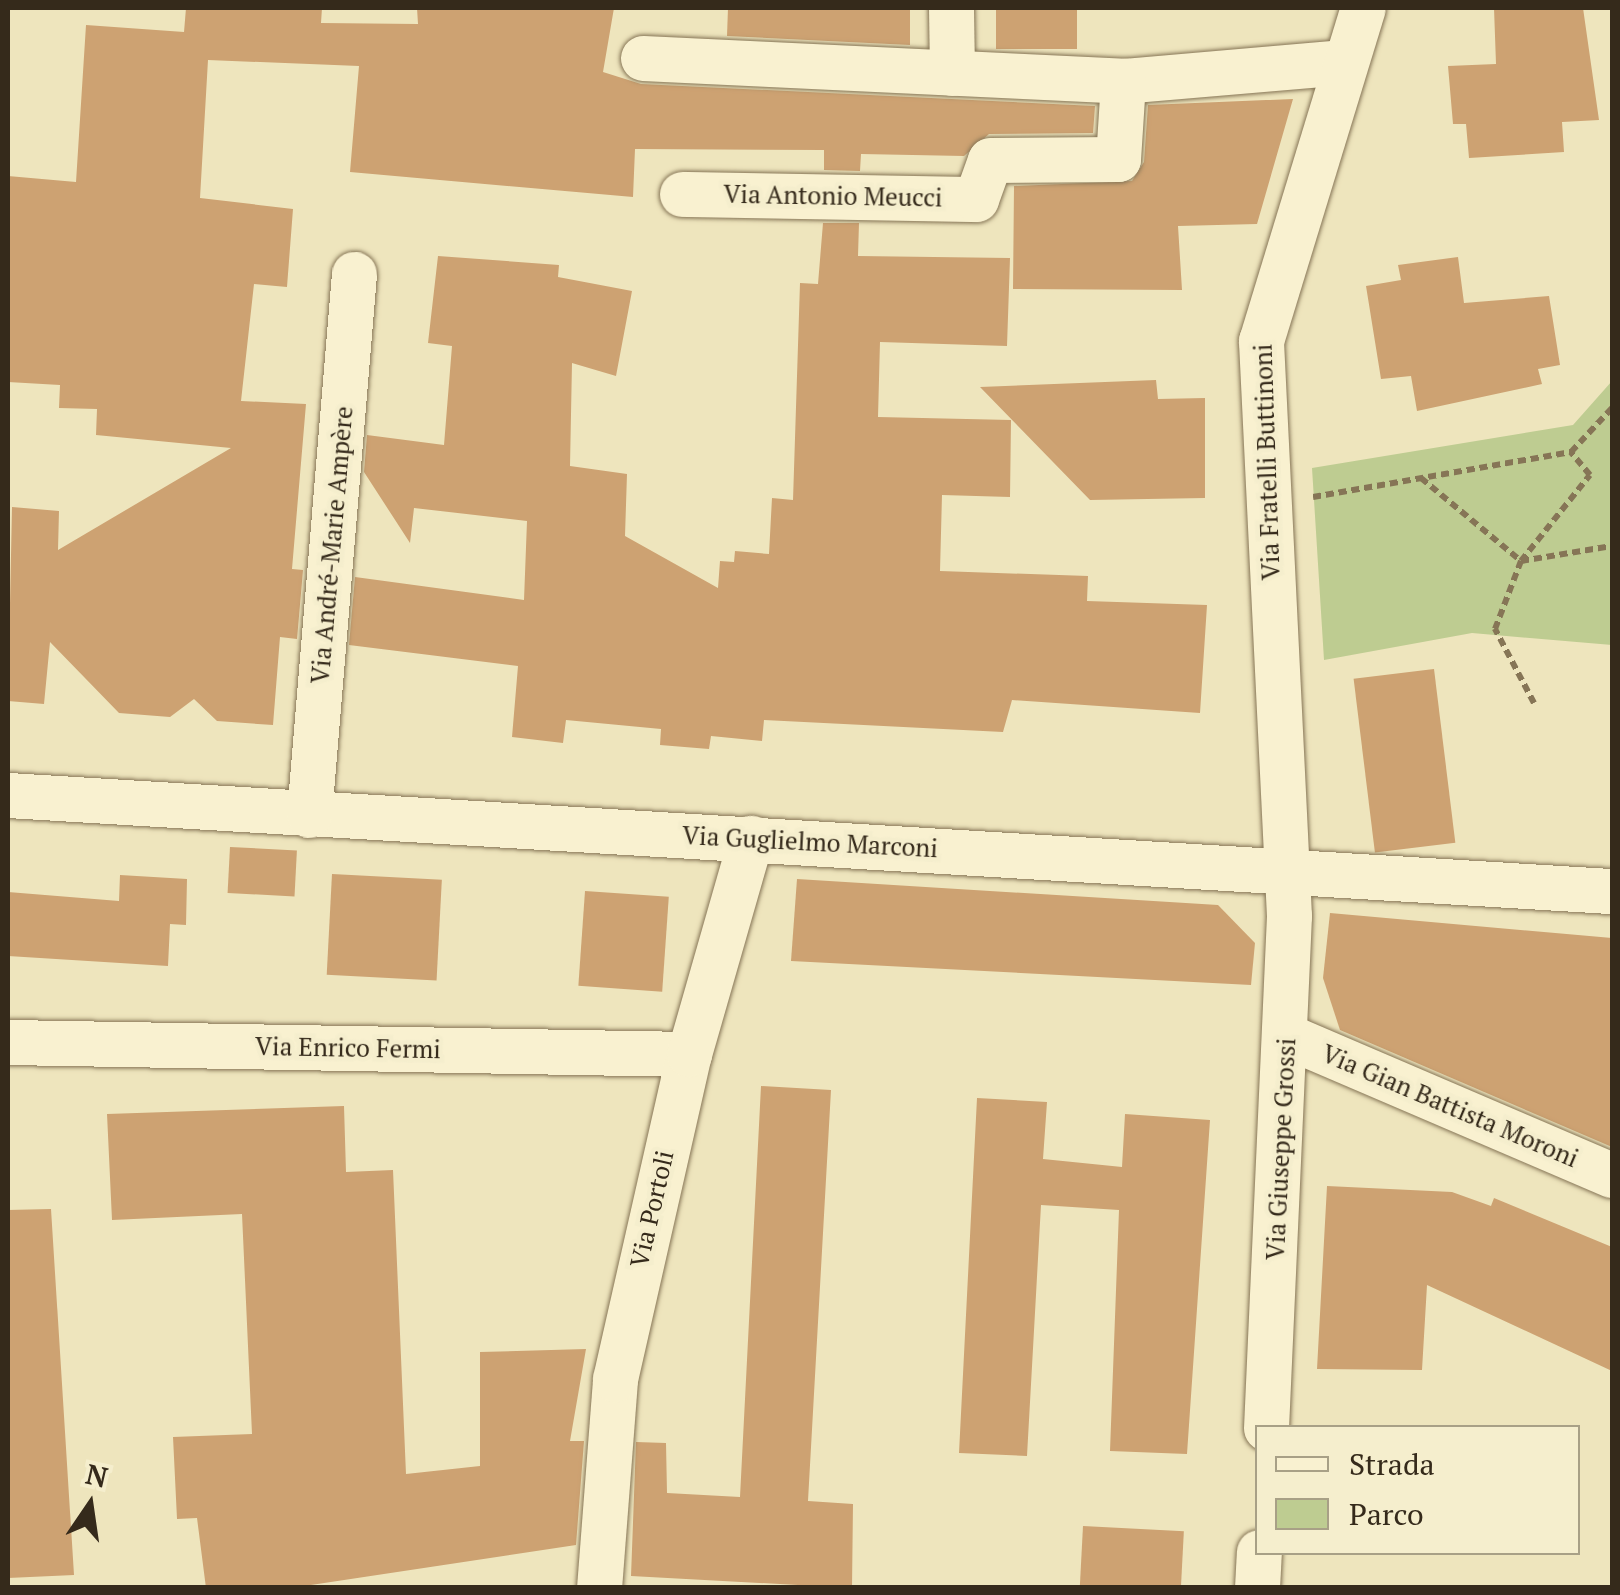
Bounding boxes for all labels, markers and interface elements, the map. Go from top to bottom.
street label: Via Antonio Meucci [723,179,943,213]
street label: Via Fratelli Buttinoni [1248,343,1286,581]
street label: Via André-Marie Ampère [305,404,359,686]
street label: Via Guglielmo Marconi [681,820,939,864]
street label: Via Enrico Fermi [255,1031,441,1065]
street label: Via Giuseppe Grossi [1260,1037,1302,1261]
street label: Via Gian Battista Moroni [1317,1038,1583,1174]
street label: Via Portoli [624,1148,680,1270]
legend [1255,1425,1580,1555]
text: Strada [1349,1444,1435,1484]
north arrow [40,1455,140,1555]
text: N [82,1455,111,1496]
text: Parco [1349,1494,1424,1534]

